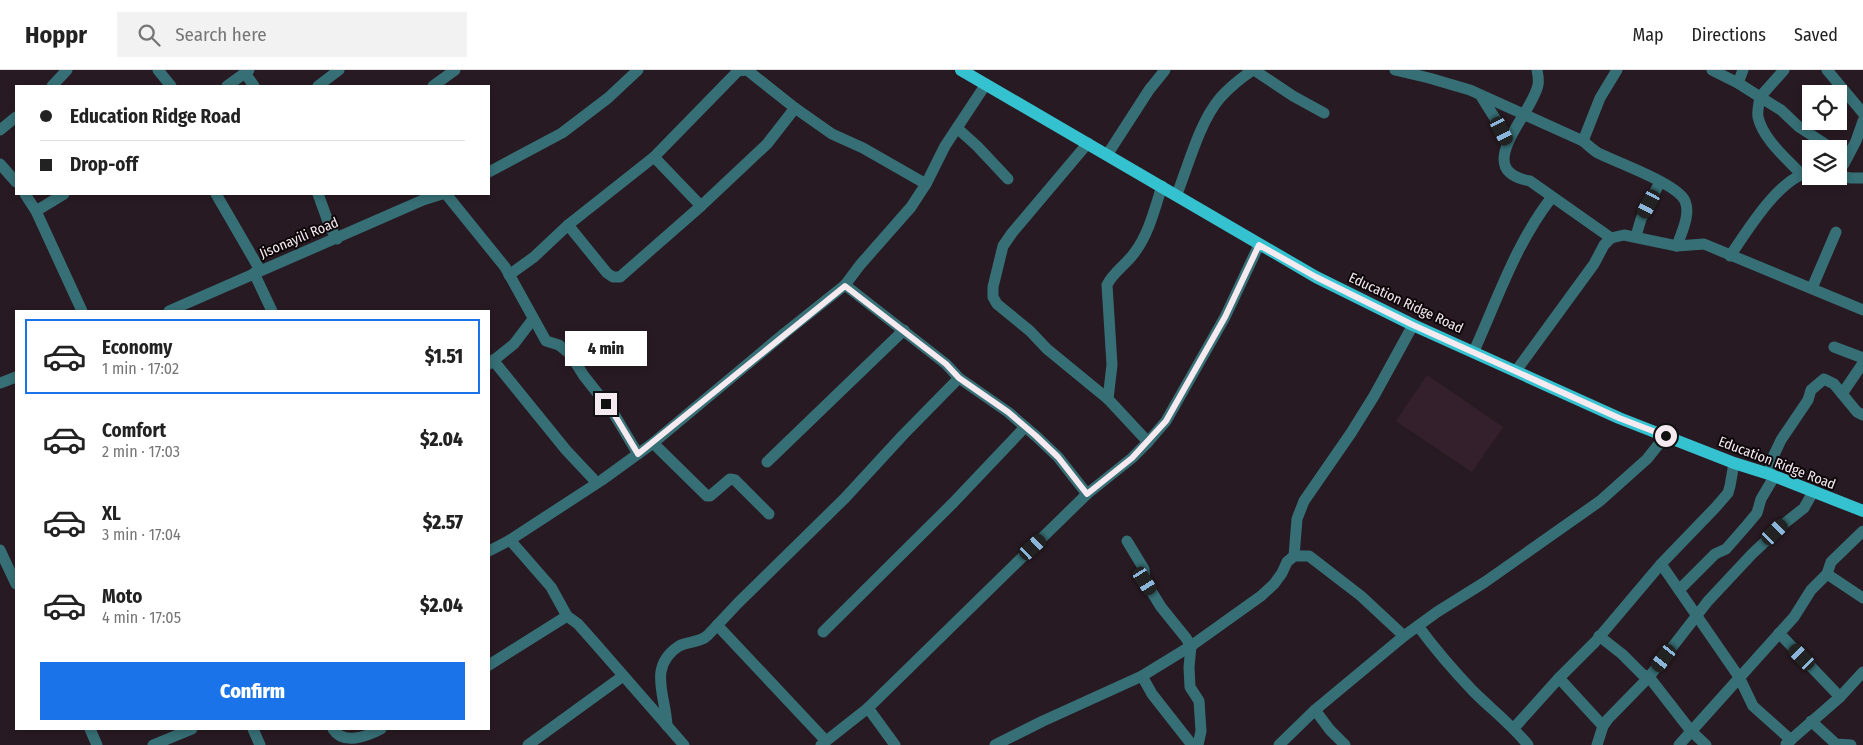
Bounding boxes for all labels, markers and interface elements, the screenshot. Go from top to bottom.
search box [117,12,467,57]
text: Hoppr [25,21,87,49]
icon: search [135,21,163,49]
text: Search here [175,23,267,46]
text: Map [1632,24,1664,46]
text: Directions [1692,24,1766,46]
text: Saved [1794,24,1838,46]
map controls [1802,85,1847,185]
button: locate [1802,85,1847,130]
text: Education Ridge Road [70,105,241,128]
car [1488,114,1515,148]
button: layers [1802,140,1847,185]
text: Drop-off [70,153,138,176]
car [1635,187,1662,221]
street label: Jisonayili Road [257,214,341,262]
street label: Education Ridge Road [1346,269,1466,337]
callout: 4 min [565,332,647,366]
icon: car [42,334,87,379]
text: Economy [102,336,172,359]
text: 4 min [588,339,624,358]
text: $1.51 [425,345,463,368]
text: 1 min · 17:02 [102,359,179,378]
route end [595,393,617,415]
icon: car [42,417,87,462]
text: Comfort [102,419,166,442]
route start [1655,425,1677,447]
text: $2.04 [420,428,463,451]
street label: Education Ridge Road [1716,433,1838,493]
text: 2 min · 17:03 [102,442,180,461]
icon: car [42,500,87,545]
text: XL [102,502,121,525]
text: $2.57 [423,511,463,534]
car [1759,516,1791,548]
text: 3 min · 17:04 [102,525,181,544]
car [1016,531,1049,563]
car [1130,564,1159,598]
icon: car [42,583,87,628]
text: Moto [102,585,142,608]
text: $2.04 [420,594,463,617]
text: 4 min · 17:05 [102,608,181,627]
car [1786,641,1817,673]
car [1648,642,1679,674]
button: Confirm [40,662,465,720]

